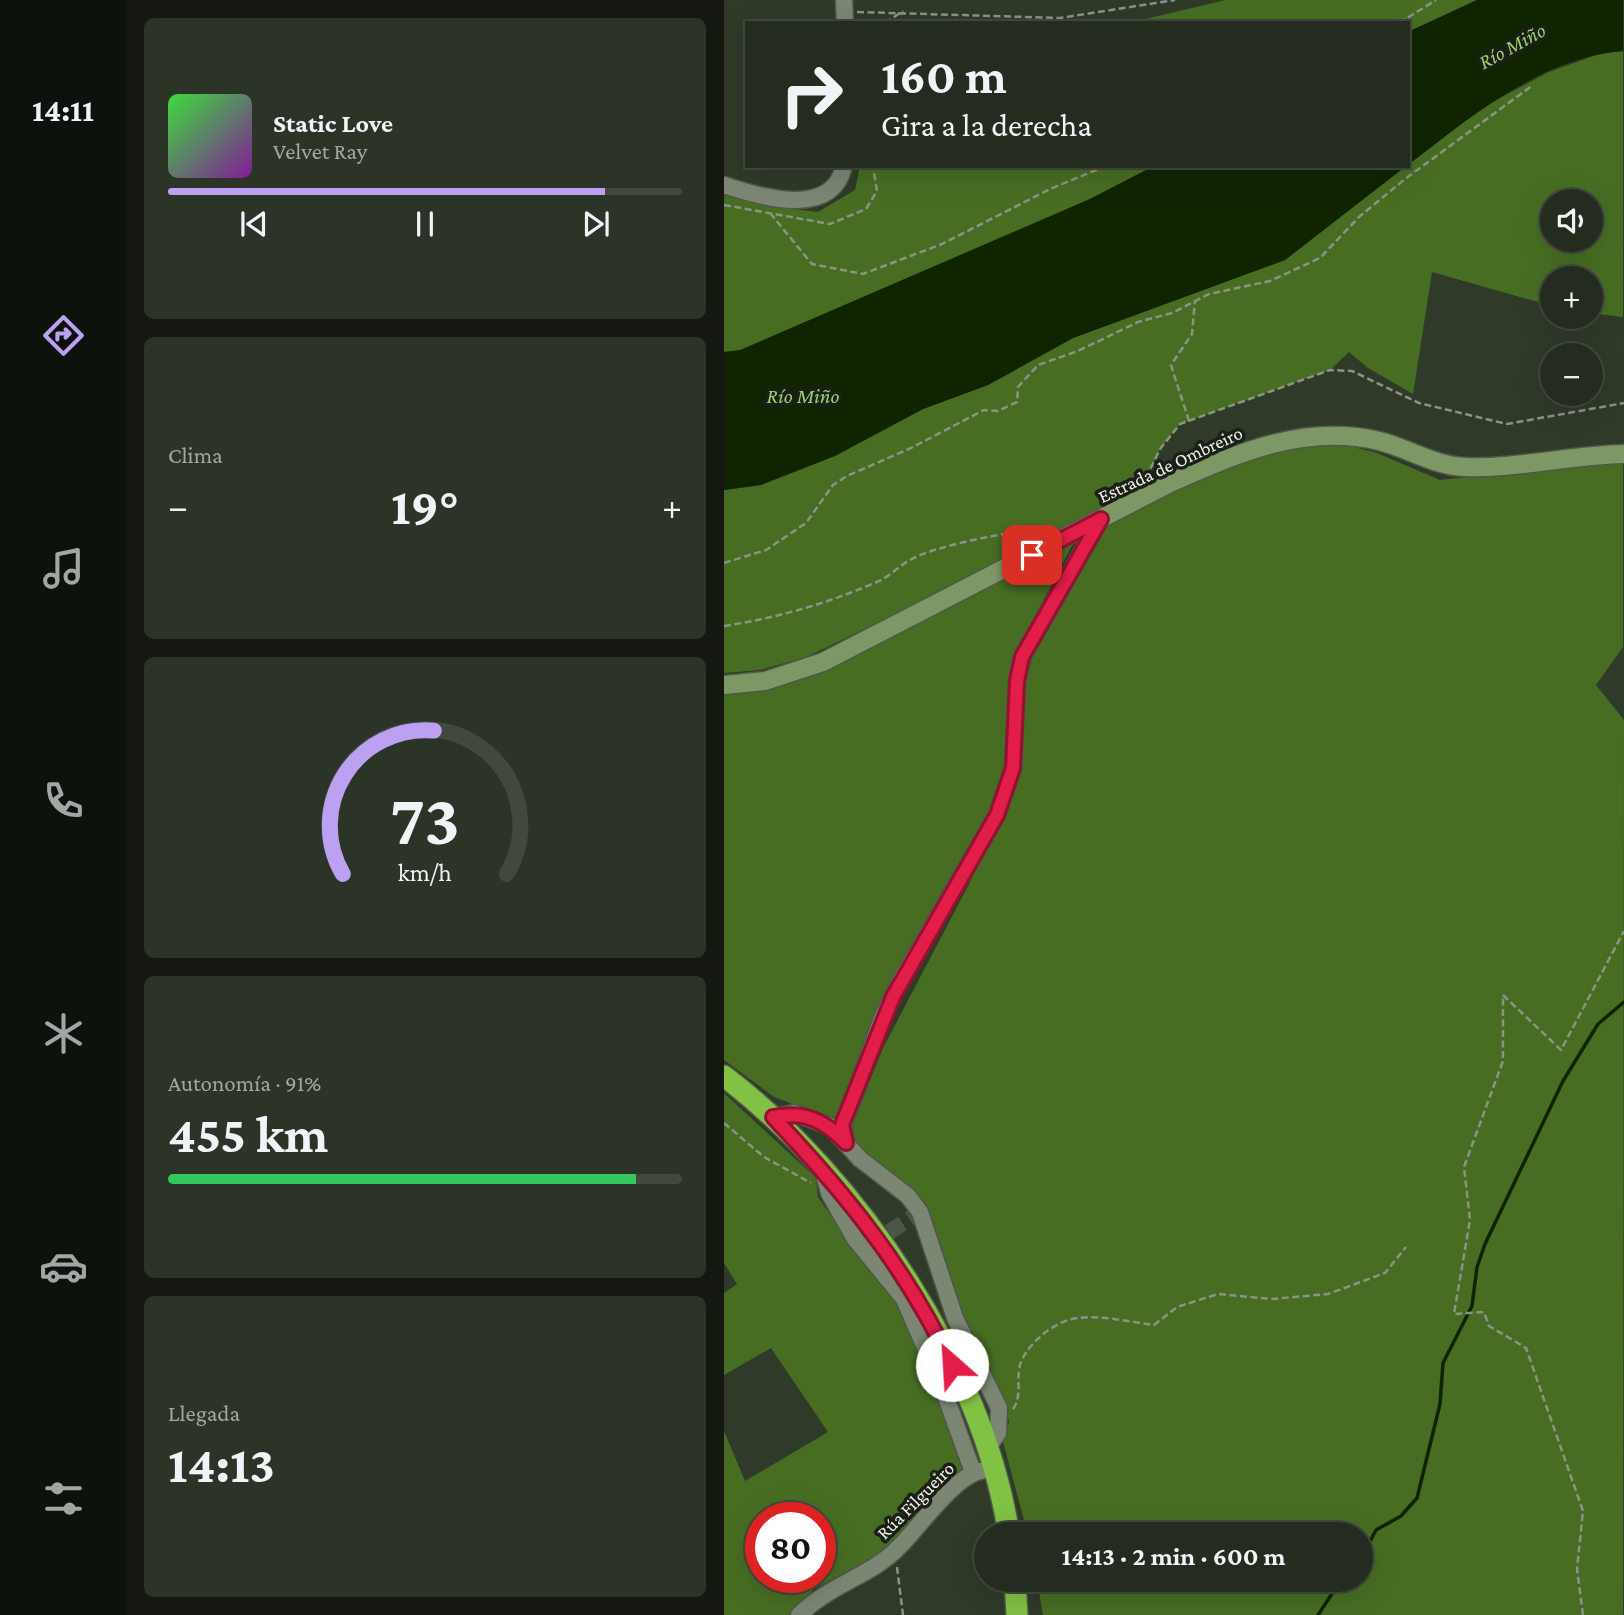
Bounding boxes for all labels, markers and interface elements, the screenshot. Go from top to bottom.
water label: Río Miño [1474,18,1550,74]
icon: right [766,49,857,140]
text: 160 m [881,49,1007,104]
text: 14:11 [32,92,94,128]
text: Gira a la derecha [881,107,1092,143]
text: Static Love [273,109,393,138]
text: Velvet Ray [273,138,367,164]
map controls [1540,189,1603,406]
button: sound [1540,189,1603,252]
icon: previous [235,205,273,243]
icon: pause [406,205,444,243]
icon: next [577,205,615,243]
button: + [1540,266,1603,329]
icon: directions [39,311,88,360]
button: − [1540,343,1603,406]
water label: Río Miño [767,384,839,408]
street label: Estrada de Ombreiro [1095,422,1246,507]
text: Clima [168,442,223,468]
text: 19° [391,477,459,535]
text: − [168,485,188,527]
text: + [662,485,682,527]
pin [1002,525,1062,585]
icon: arrive [1013,536,1051,574]
icon: music [39,544,88,593]
icon: phone [39,776,88,825]
text: 73 [390,779,460,860]
text: km/h [398,858,452,885]
icon: climate [39,1009,88,1058]
text: Autonomía · 91% [168,1070,321,1096]
text: 455 km [168,1105,328,1163]
icon: car [39,1242,88,1291]
position arrow [915,1328,989,1402]
text: Llegada [168,1400,240,1426]
text: 14:13 [168,1435,275,1493]
street label: Rúa Filgueiro [872,1457,958,1543]
icon: filters [39,1474,88,1523]
speed limit sign: 80 [745,1502,836,1593]
text: 14:13 · 2 min · 600 m [1061,1542,1286,1571]

